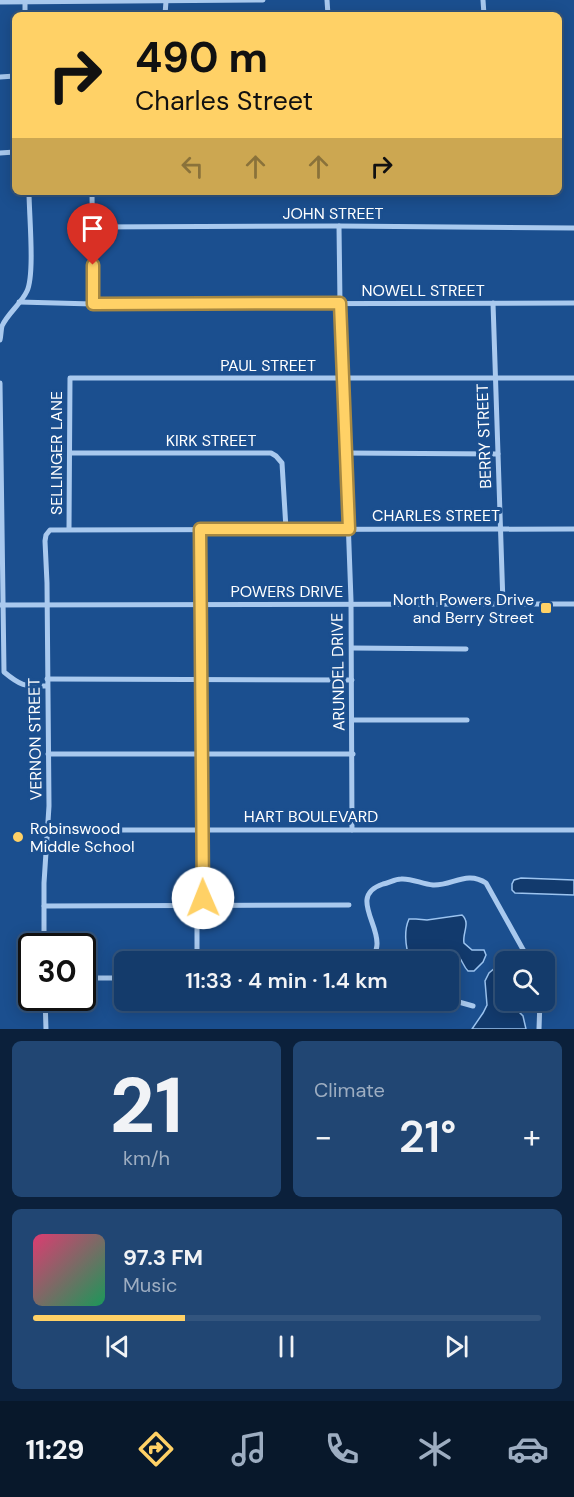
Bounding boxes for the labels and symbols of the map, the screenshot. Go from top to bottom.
pin [67,203,118,265]
street label: JOHN STREET [282,203,384,224]
street label: NOWELL STREET [361,280,485,301]
street label: PAUL STREET [220,355,316,376]
street label: BERRY STREET [472,383,496,489]
street label: SELLINGER LANE [46,391,67,515]
street label: KIRK STREET [166,430,256,451]
street label: CHARLES STREET [372,505,500,526]
street label: POWERS DRIVE [231,581,343,602]
place label: North Powers Drive and Berry Street [393,589,534,628]
marker: North Powers Drive and Berry Street [539,601,553,615]
street label: ARUNDEL DRIVE [326,613,350,731]
street label: VERNON STREET [23,678,47,800]
street label: HART BOULEVARD [244,806,378,827]
place label: Robinswood Middle School [30,818,134,857]
marker: Robinswood Middle School [11,830,25,844]
position arrow [171,866,235,930]
speed limit sign: 30 [18,933,96,1011]

